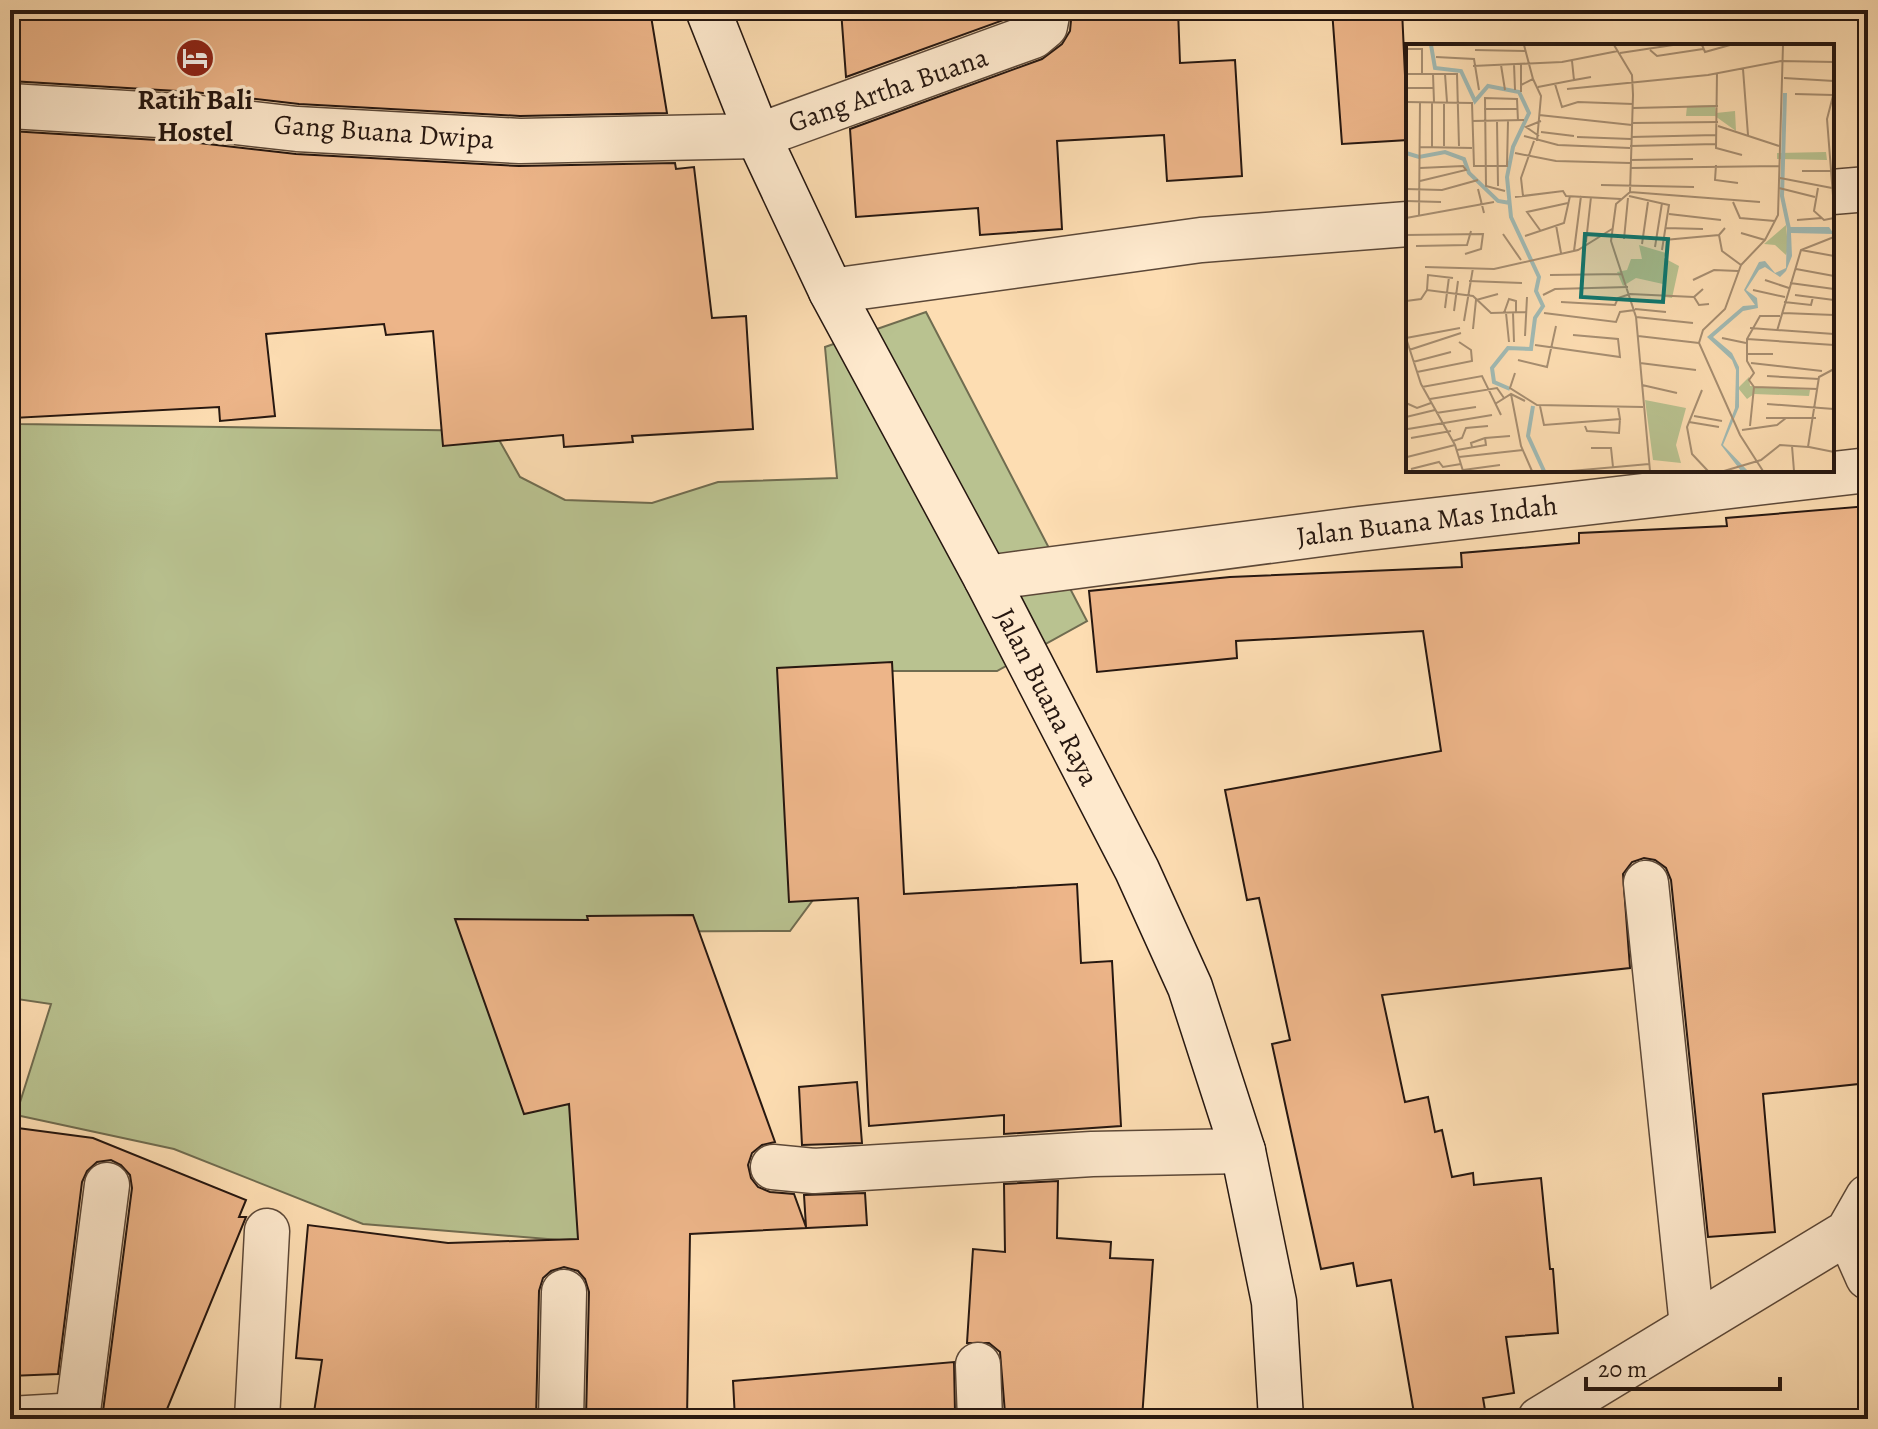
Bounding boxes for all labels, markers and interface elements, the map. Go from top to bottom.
hotel icon: Ratih Bali Hostel [174,37,216,79]
street label: Gang Artha Buana [783,38,993,142]
inset map [1406,44,1834,472]
place label: Ratih Bali Hostel [137,81,253,151]
street label: Gang Buana Dwipa [273,105,495,159]
street label: Jalan Buana Mas Indah [1294,486,1560,556]
street label: Jalan Buana Raya [986,601,1108,793]
scale bar [1586,1341,1780,1391]
text: 20 m [1598,1353,1647,1385]

